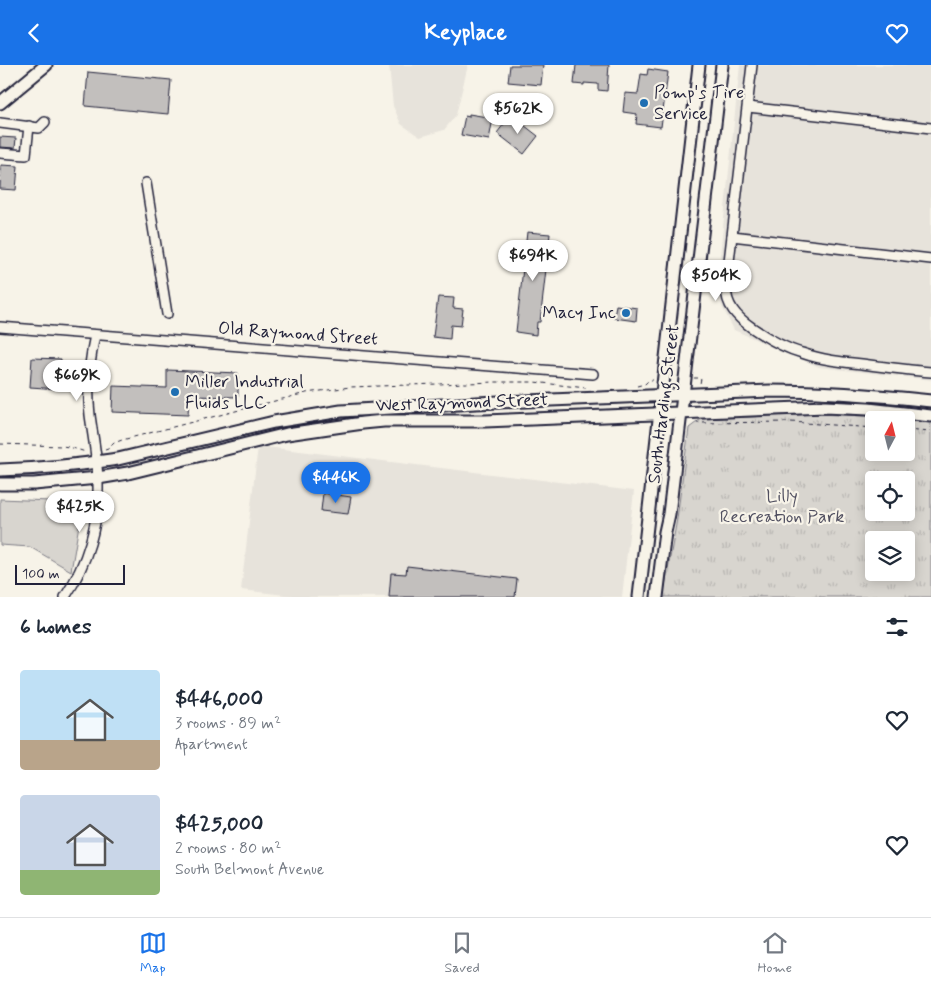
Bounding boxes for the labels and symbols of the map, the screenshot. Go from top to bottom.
place label: Pomp's Tire Service [654,81,744,126]
pin: $562K [483,93,553,135]
marker: Pomp's Tire Service [638,97,650,109]
pin: $694K [498,239,568,282]
pin: $504K [681,259,751,302]
place label: Macy Inc [542,301,616,325]
marker: Macy Inc [620,307,632,319]
street label: Old Raymond Street [217,316,379,352]
street label: South Harding Street [642,323,688,485]
pin: $669K [42,359,112,402]
place label: Miller Industrial Fluids LLC [185,370,304,415]
marker: Miller Industrial Fluids LLC [169,386,181,398]
street label: West Raymond Street [375,388,549,418]
north arrow [865,411,915,461]
pin: $446K [301,461,371,504]
park label: Lilly Recreation Park [720,484,844,529]
pin: $425K [45,491,115,533]
scale bar [15,562,125,585]

